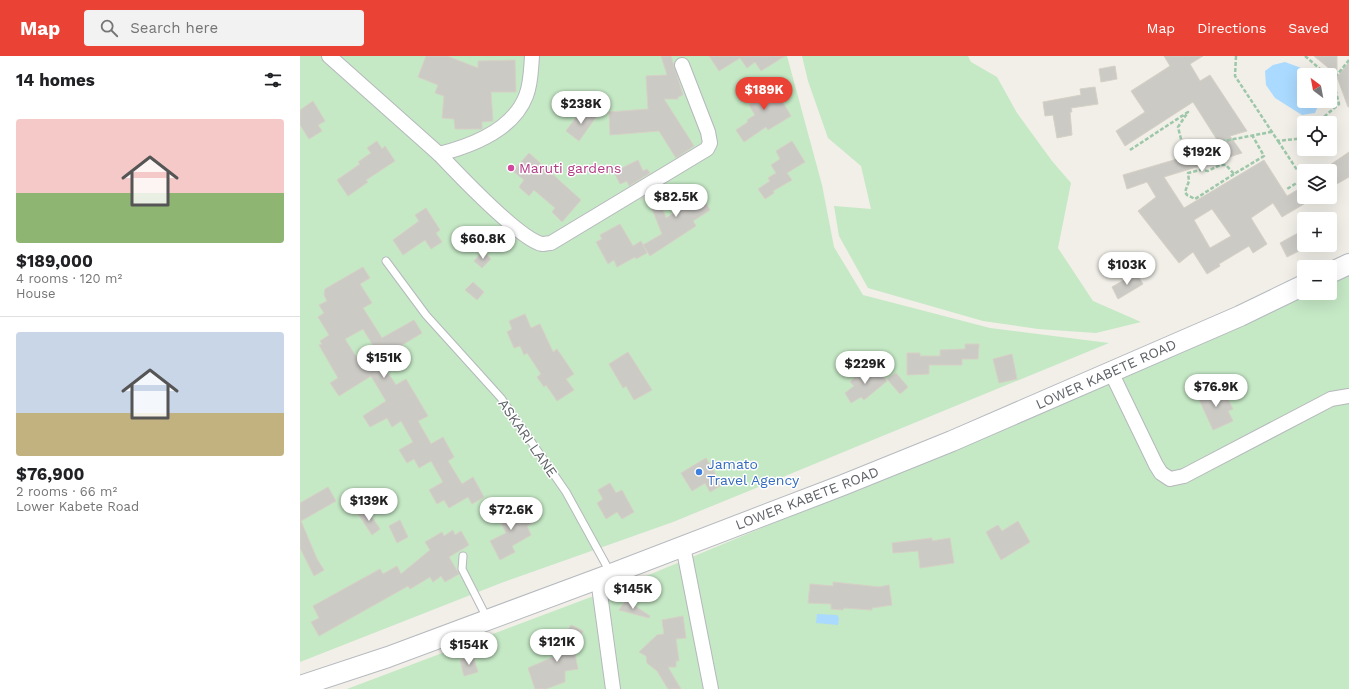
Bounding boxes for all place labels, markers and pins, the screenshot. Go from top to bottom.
pin: $189K [736,77,792,111]
pin: $238K [553,91,609,125]
pin: $192K [1174,139,1230,173]
place label: Maruti gardens [519,160,621,176]
marker: Maruti gardens [506,163,516,173]
pin: $82.5K [643,184,709,218]
pin: $60.8K [450,226,516,260]
pin: $103K [1099,252,1155,286]
pin: $151K [356,345,412,379]
pin: $229K [837,351,893,385]
pin: $76.9K [1183,374,1249,408]
place label: Jamato Travel Agency [707,456,800,488]
marker: Jamato Travel Agency [694,467,704,477]
pin: $139K [341,488,397,522]
pin: $72.6K [478,497,544,531]
pin: $145K [605,576,661,610]
pin: $121K [529,629,585,663]
pin: $154K [441,632,497,666]

